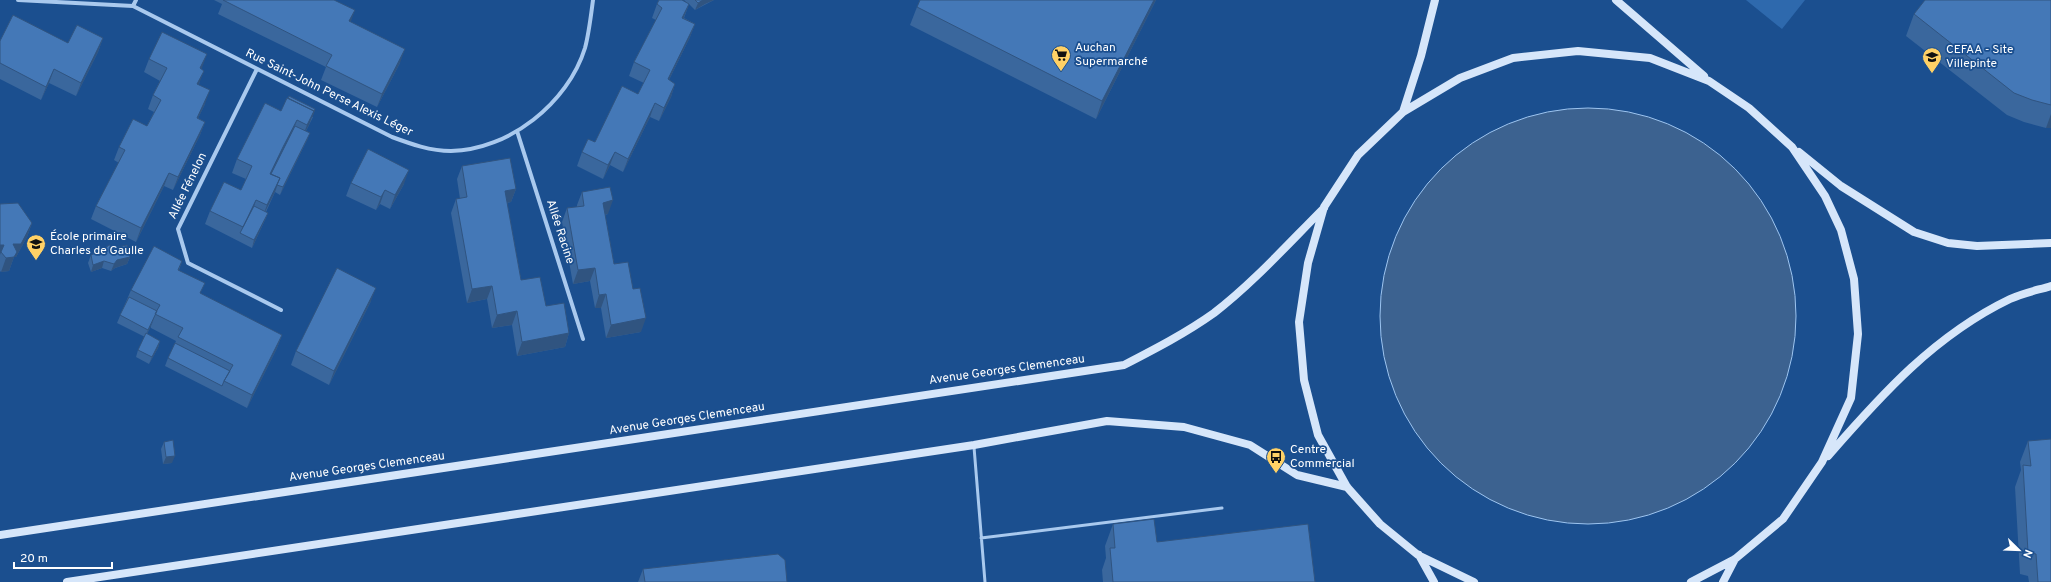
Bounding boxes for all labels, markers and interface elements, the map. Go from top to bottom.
place label: Auchan Supermarché [1075,40,1148,70]
place label: CEFAA - Site Villepinte [1946,42,2013,72]
supermarket icon: Auchan Supermarché [1050,44,1072,72]
street label: Rue Saint-John Perse Alexis Léger [243,45,416,141]
school or university icon: CEFAA - Site Villepinte [1921,46,1943,74]
street label: Allée Fénelon [165,150,211,222]
street label: Allée Racine [542,198,578,266]
place label: École primaire Charles de Gaulle [50,229,144,259]
school or university icon: École primaire Charles de Gaulle [25,233,47,261]
street label: Avenue Georges Clemenceau [928,351,1086,389]
street label: Avenue Georges Clemenceau [608,399,766,439]
place label: Centre Commercial [1290,442,1355,472]
bus stop icon: Centre Commercial [1265,446,1287,474]
street label: Avenue Georges Clemenceau [288,448,446,486]
north arrow [1999,530,2039,570]
scale bar [14,544,112,570]
text: N [2019,547,2035,560]
text: 20 m [20,551,48,567]

